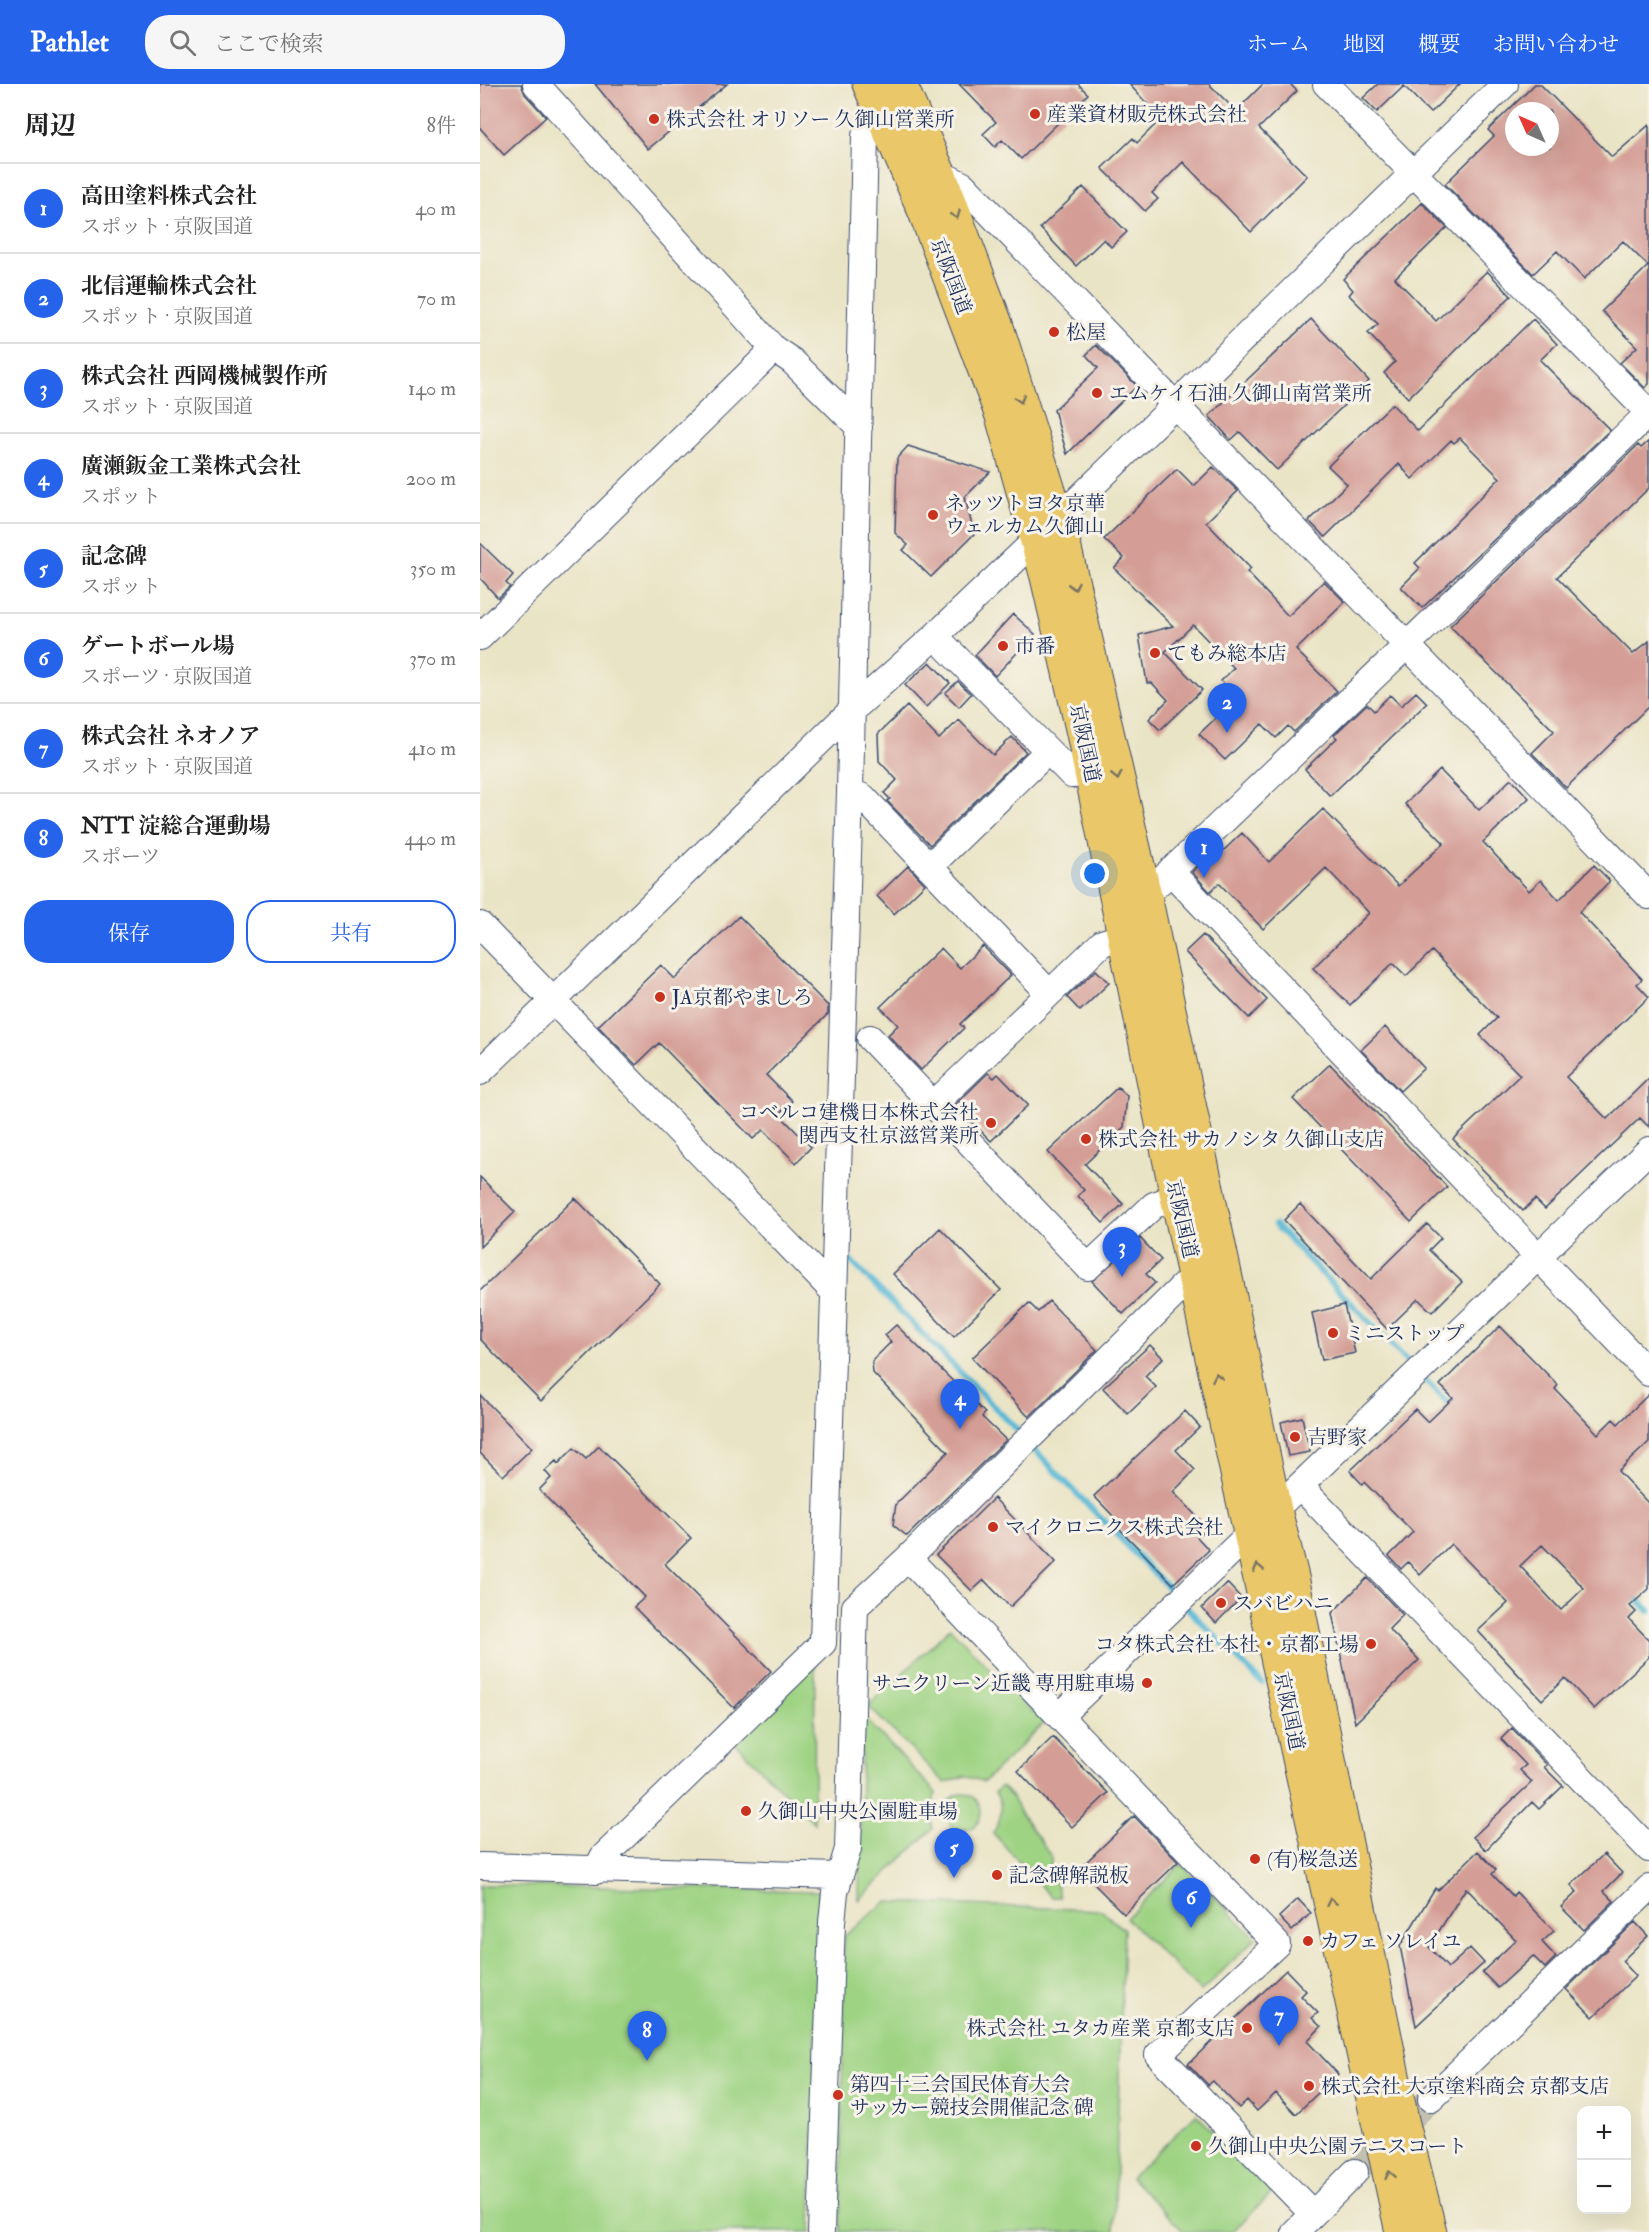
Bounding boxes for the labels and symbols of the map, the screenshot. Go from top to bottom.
place label: 産業資材販売株式会社 [1047,102,1247,127]
north arrow [1505,102,1559,156]
place label: 株式会社 オリソー 久御山営業所 [666,107,954,132]
marker: 産業資材販売株式会社 [1028,107,1042,121]
marker: 株式会社 オリソー 久御山営業所 [647,112,661,126]
one-way arrow [948,209,961,220]
street label: 京阪国道 [925,234,977,318]
place label: 松屋 [1066,320,1106,345]
marker: 松屋 [1047,325,1061,339]
place label: エムケイ石油 久御山南営業所 [1109,381,1372,406]
marker: エムケイ石油 久御山南営業所 [1090,386,1104,400]
one-way arrow [1013,393,1025,404]
place label: ネッツトヨタ京華 ウェルカム久御山 [945,491,1105,539]
marker: ネッツトヨタ京華 ウェルカム久御山 [926,508,940,522]
one-way arrow [1066,581,1079,591]
place label: 市番 [1015,634,1055,659]
marker: 市番 [996,639,1010,653]
place label: てもみ総本店 [1167,641,1287,666]
marker: てもみ総本店 [1148,646,1162,660]
pin: 2 [1208,684,1246,733]
street label: 京阪国道 [1064,701,1106,785]
one-way arrow [1110,771,1123,781]
pin: 1 [1184,828,1224,878]
your location [1080,859,1109,888]
place label: JA京都やましろ [671,985,813,1010]
marker: JA京都やましろ [653,990,667,1004]
place label: コベルコ建機日本株式会社 関西支社京滋営業所 [739,1100,979,1148]
marker: コベルコ建機日本株式会社 関西支社京滋営業所 [984,1116,998,1130]
place label: 株式会社 サカノシタ 久御山支店 [1098,1127,1384,1152]
marker: 株式会社 サカノシタ 久御山支店 [1079,1132,1093,1146]
street label: 京阪国道 [1161,1177,1203,1261]
pin: 3 [1102,1228,1142,1277]
place label: ミニストップ [1345,1321,1464,1346]
marker: ミニストップ [1326,1326,1340,1340]
one-way arrow [1211,1373,1224,1383]
pin: 4 [940,1380,980,1429]
place label: 吉野家 [1307,1425,1367,1450]
marker: 吉野家 [1288,1430,1302,1444]
place label: マイクロニクス株式会社 [1005,1515,1224,1540]
marker: マイクロニクス株式会社 [986,1520,1000,1534]
one-way arrow [1252,1563,1265,1573]
place label: スバビハニ [1233,1591,1333,1616]
marker: スバビハニ [1214,1596,1228,1610]
place label: コタ株式会社 本社・京都工場 [1095,1632,1359,1657]
marker: コタ株式会社 本社・京都工場 [1364,1637,1378,1651]
street label: 京阪国道 [1268,1669,1310,1753]
place label: サニクリーン近畿 専用駐車場 [872,1671,1135,1696]
marker: サニクリーン近畿 専用駐車場 [1140,1676,1154,1690]
place label: 久御山中央公園駐車場 [758,1799,958,1824]
marker: 久御山中央公園駐車場 [739,1804,753,1818]
pin: 5 [934,1828,974,1878]
place label: (有)桜急送 [1267,1847,1358,1872]
marker: (有)桜急送 [1248,1852,1262,1866]
place label: 記念碑解説板 [1009,1863,1129,1888]
marker: 記念碑解説板 [990,1868,1004,1882]
pin: 6 [1172,1878,1210,1928]
one-way arrow [1325,1897,1338,1907]
place label: カフェ ソレイユ [1320,1929,1461,1954]
marker: カフェ ソレイユ [1301,1934,1315,1948]
pin: 7 [1260,1996,1298,2046]
pin: 8 [628,2012,666,2061]
place label: 株式会社 ユタカ産業 京都支店 [967,2016,1235,2041]
marker: 株式会社 ユタカ産業 京都支店 [1240,2021,1254,2035]
place label: 第四十三会国民体育大会 サッカー競技会開催記念 碑 [850,2072,1094,2120]
place label: 株式会社 大京塗料商会 京都支店 [1321,2074,1609,2099]
marker: 株式会社 大京塗料商会 京都支店 [1302,2079,1316,2093]
marker: 第四十三会国民体育大会 サッカー競技会開催記念 碑 [831,2088,845,2102]
place label: 久御山中央公園テニスコート [1208,2134,1467,2159]
marker: 久御山中央公園テニスコート [1189,2139,1203,2153]
one-way arrow [1384,2170,1397,2180]

